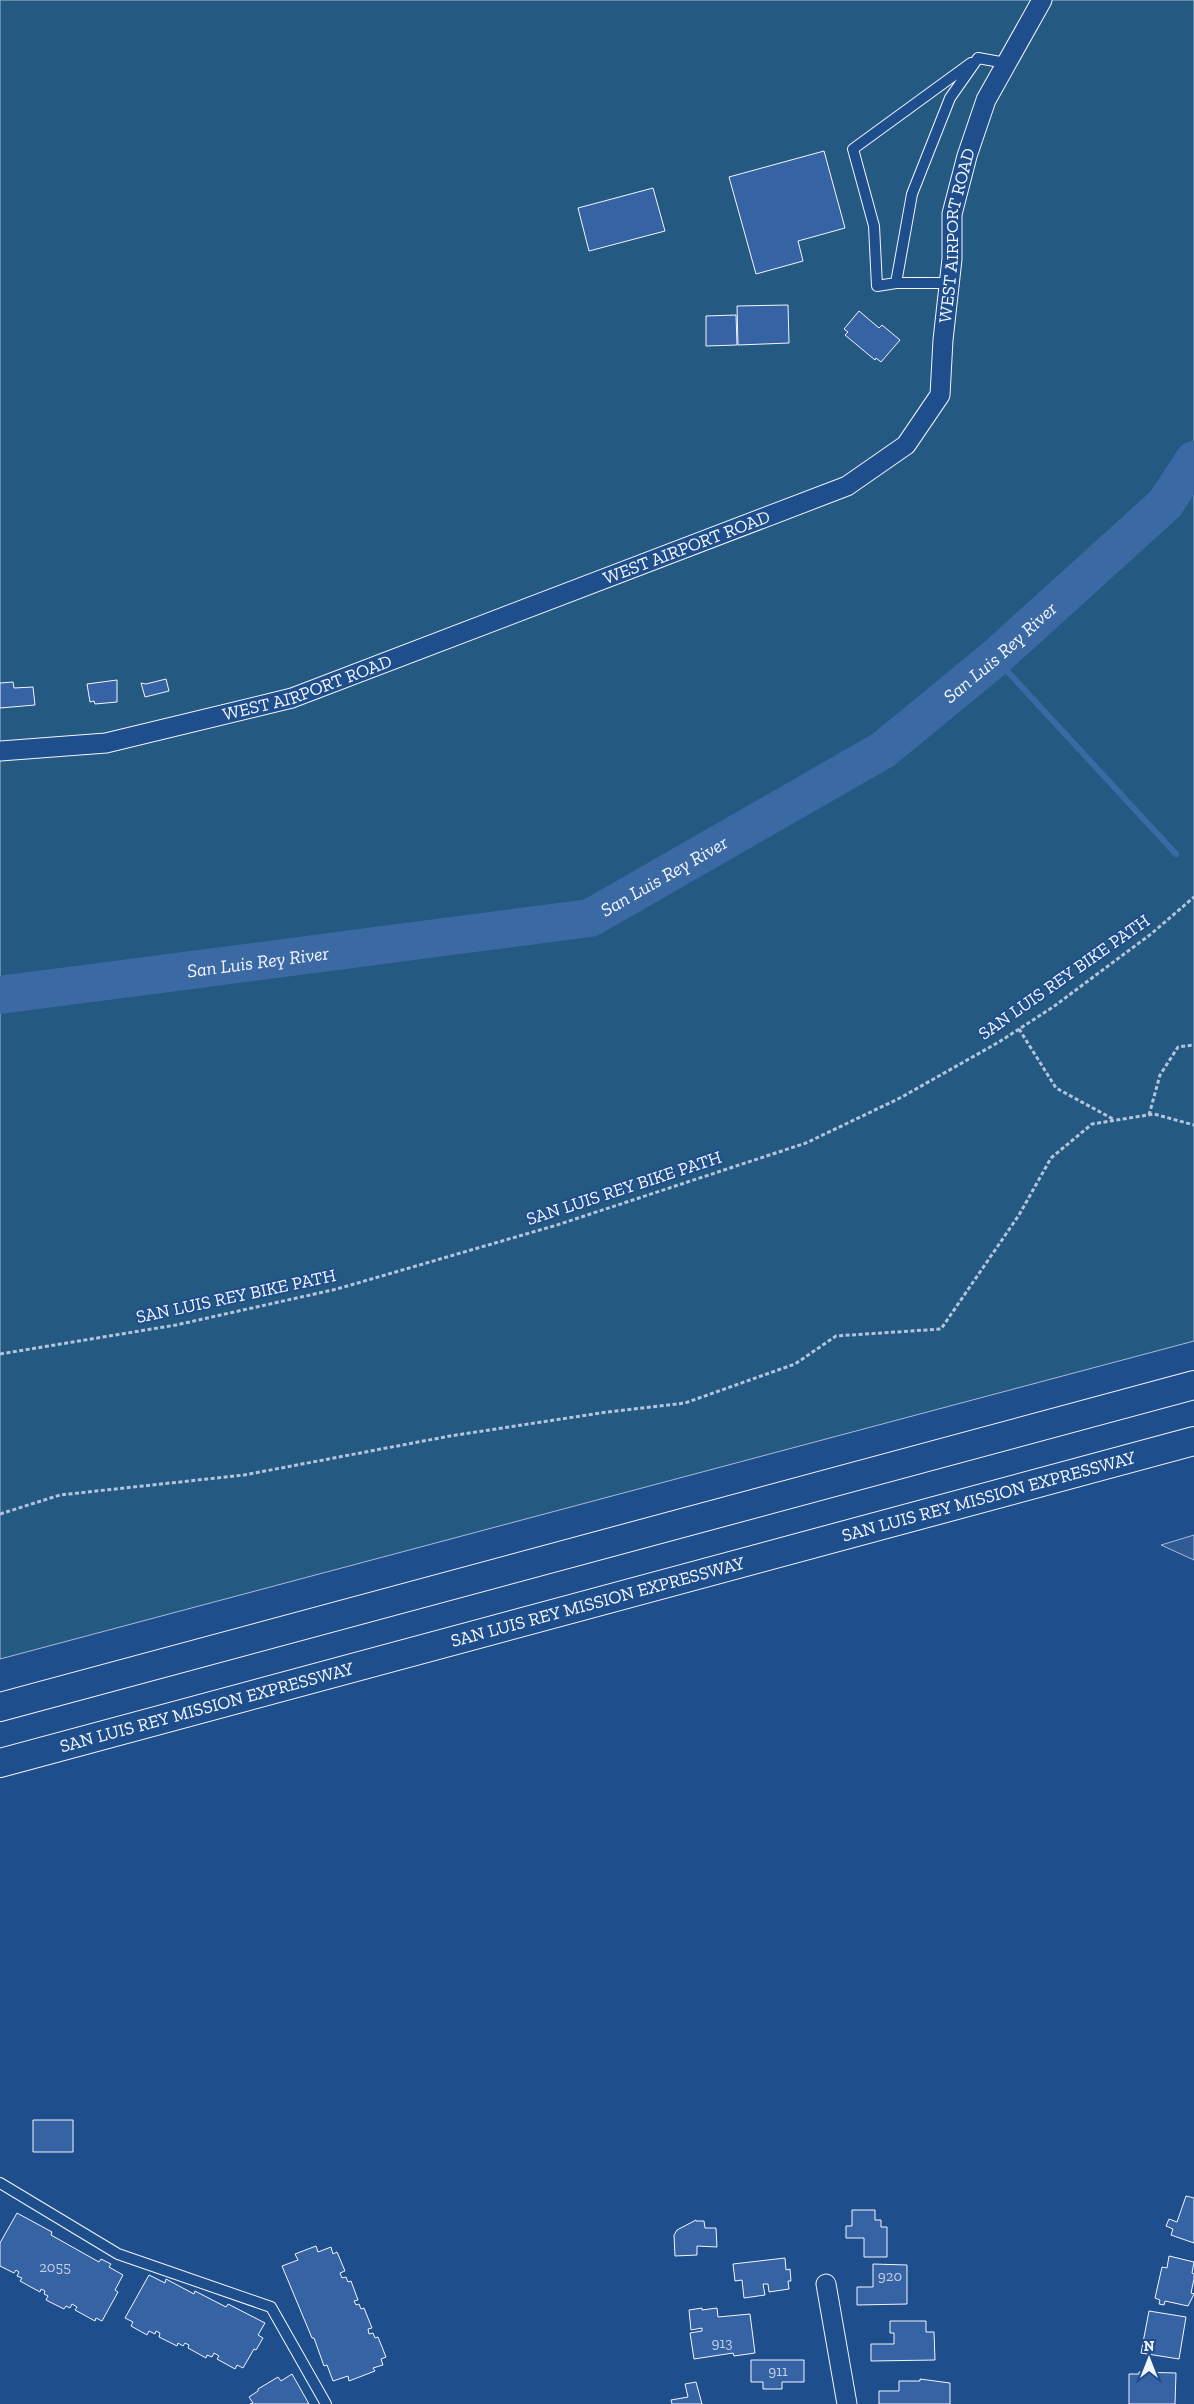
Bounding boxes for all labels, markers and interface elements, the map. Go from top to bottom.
street label: WEST AIRPORT ROAD [934,145,980,324]
street label: WEST AIRPORT ROAD [600,505,773,589]
water label: San Luis Rey River [938,596,1061,708]
street label: WEST AIRPORT ROAD [220,650,395,725]
water label: San Luis Rey River [596,830,732,921]
street label: SAN LUIS REY BIKE PATH [974,909,1154,1045]
water label: San Luis Rey River [186,941,331,982]
street label: SAN LUIS REY BIKE PATH [524,1146,724,1230]
street label: SAN LUIS REY BIKE PATH [134,1264,338,1328]
street label: SAN LUIS REY MISSION EXPRESSWAY [839,1446,1138,1546]
street label: SAN LUIS REY MISSION EXPRESSWAY [448,1552,747,1652]
street label: SAN LUIS REY MISSION EXPRESSWAY [57,1657,356,1757]
house number: 2055 [39,2258,71,2276]
house number: 920 [878,2267,902,2285]
house number: 913 [711,2334,733,2352]
north arrow [1124,2334,1174,2384]
text: N [1144,2338,1155,2355]
house number: 911 [768,2362,788,2380]

